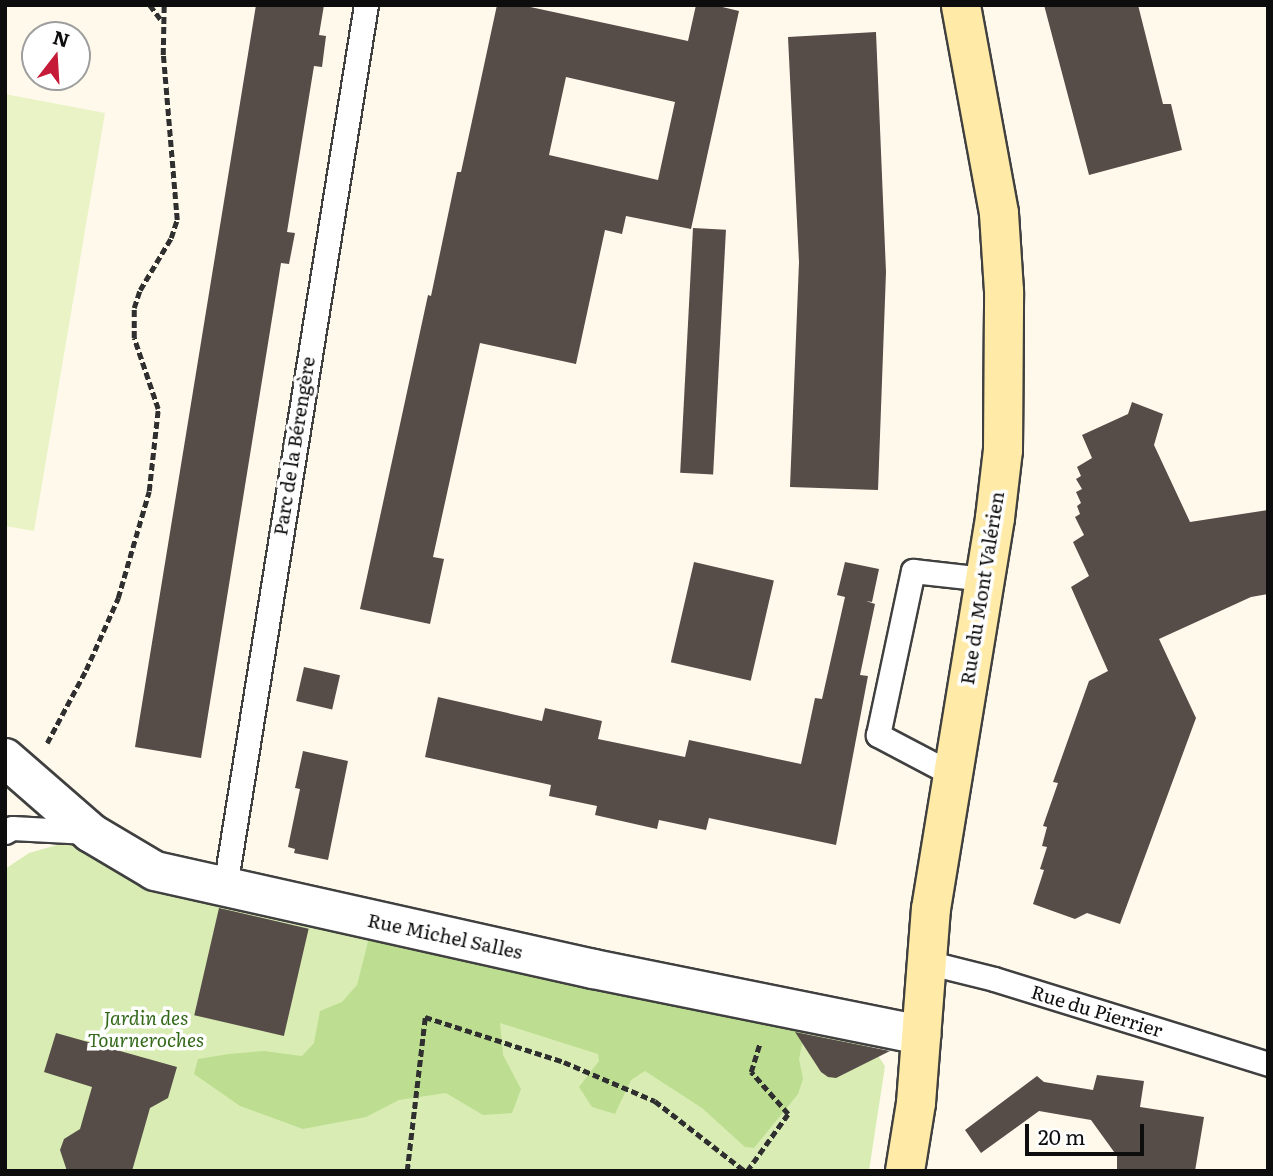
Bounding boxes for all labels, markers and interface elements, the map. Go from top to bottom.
north arrow [21,21,91,91]
text: N [50,22,73,54]
street label: Parc de la Bérengère [269,355,319,537]
street label: Rue du Mont Valérien [955,490,1009,686]
street label: Rue Michel Salles [366,908,524,964]
street label: Rue du Pierrier [1029,980,1165,1042]
park label: Jardin des Tourneroches [88,1007,204,1051]
scale bar [1028,1110,1147,1154]
text: 20 m [1038,1120,1085,1151]

